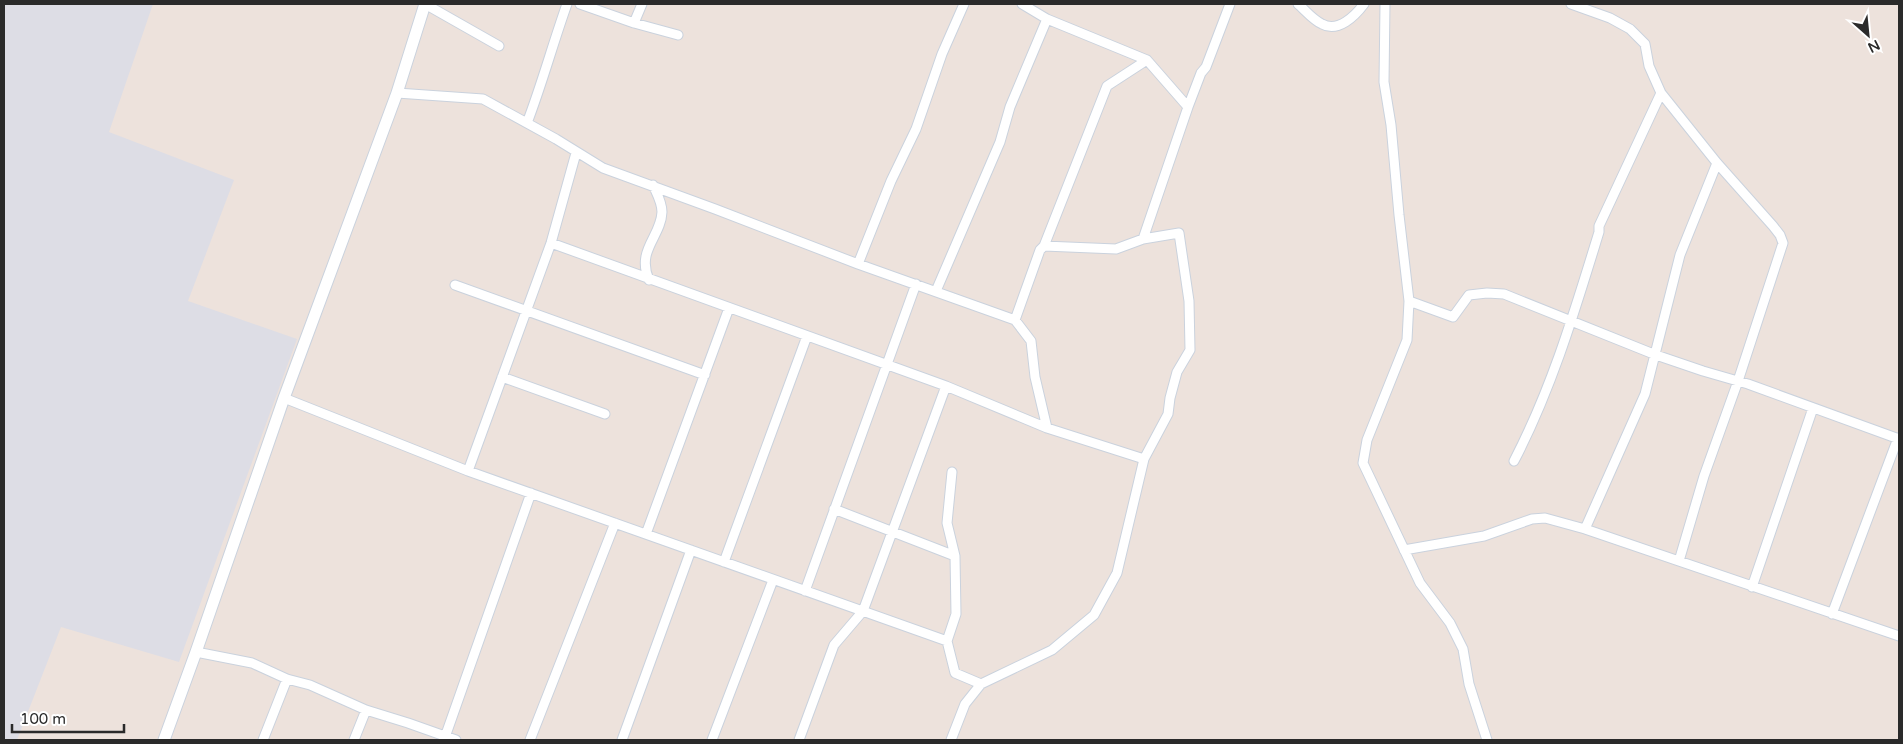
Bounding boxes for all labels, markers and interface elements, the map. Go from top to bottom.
north arrow [1843,10,1893,60]
text: N [1865,36,1883,56]
scale bar [12,702,125,734]
text: 100 m [20,710,66,728]

